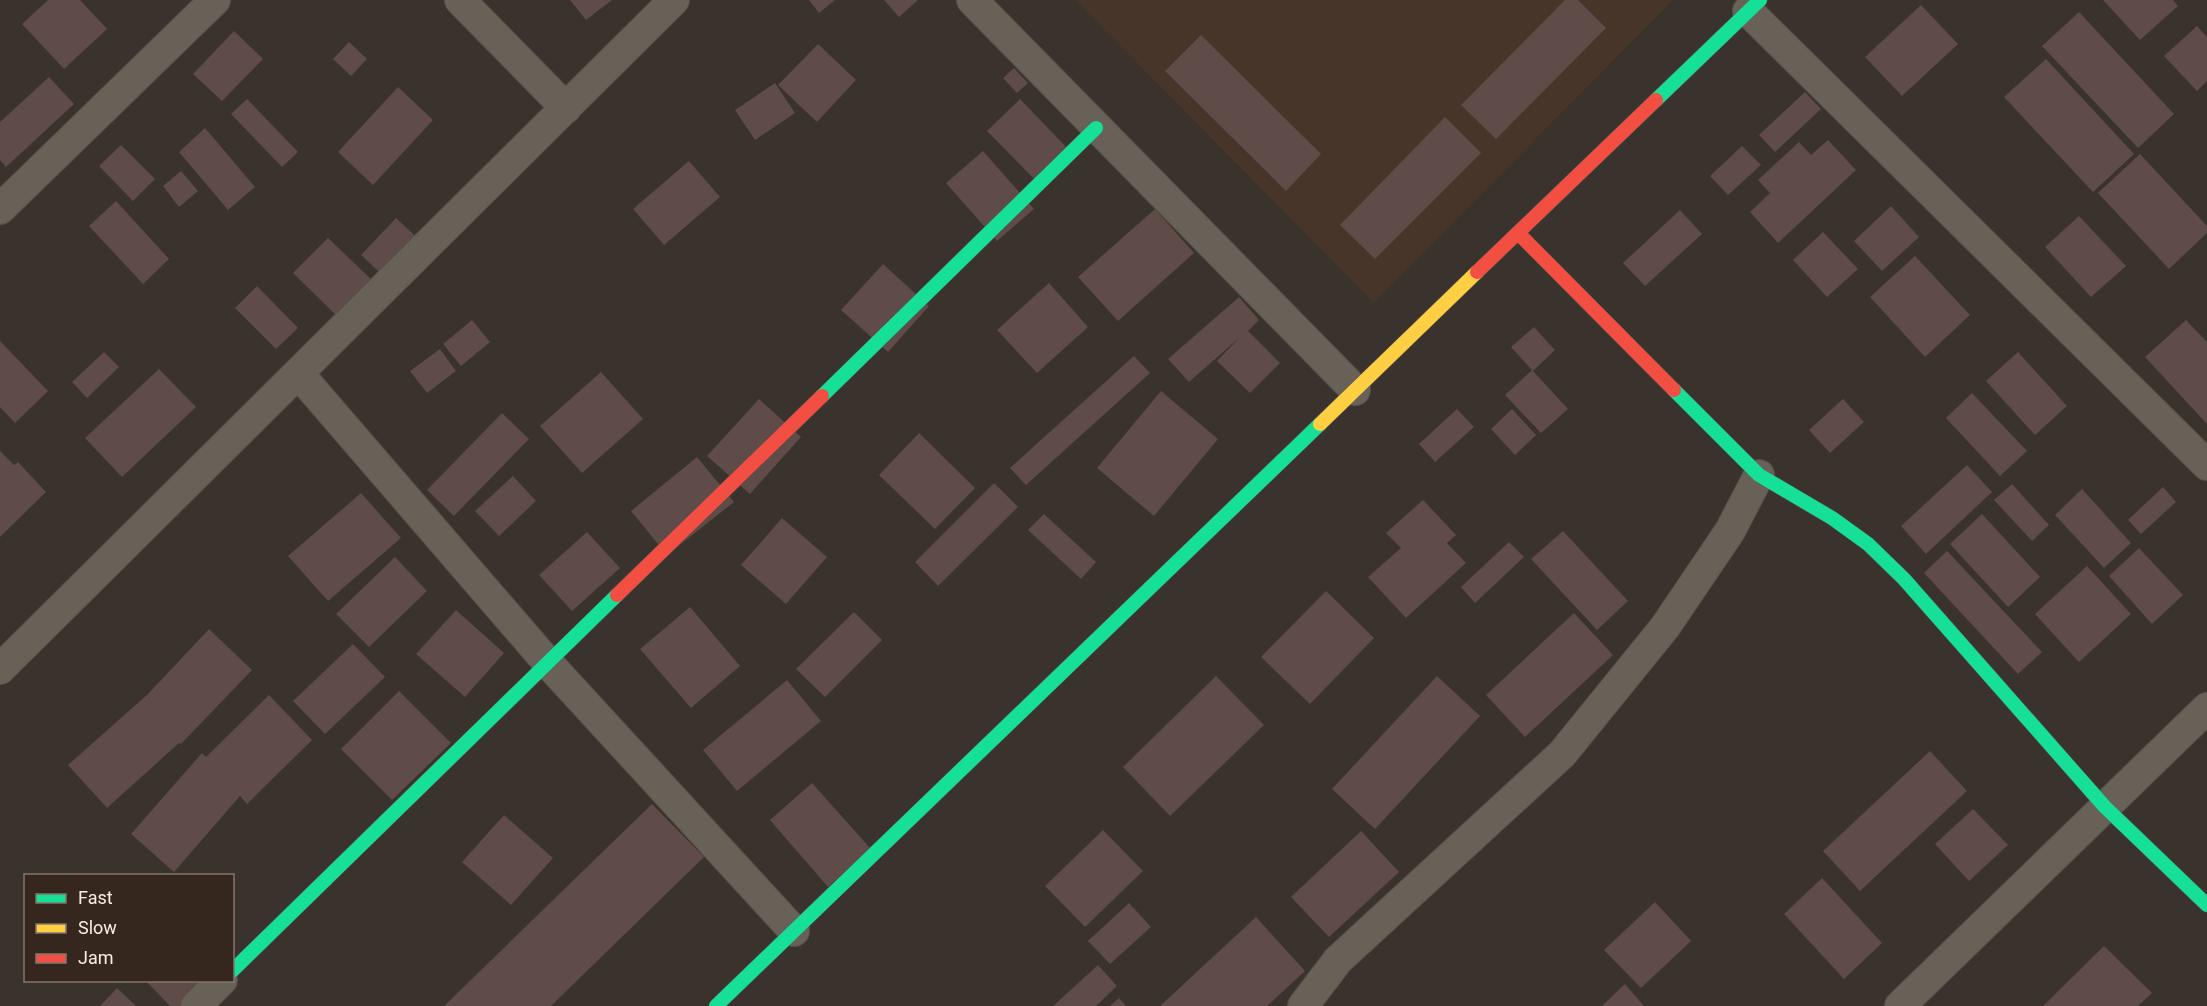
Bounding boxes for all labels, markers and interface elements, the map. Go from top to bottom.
legend [24,874,234,982]
text: Fast [78,887,113,908]
text: Slow [78,917,117,938]
text: Jam [78,947,114,968]

